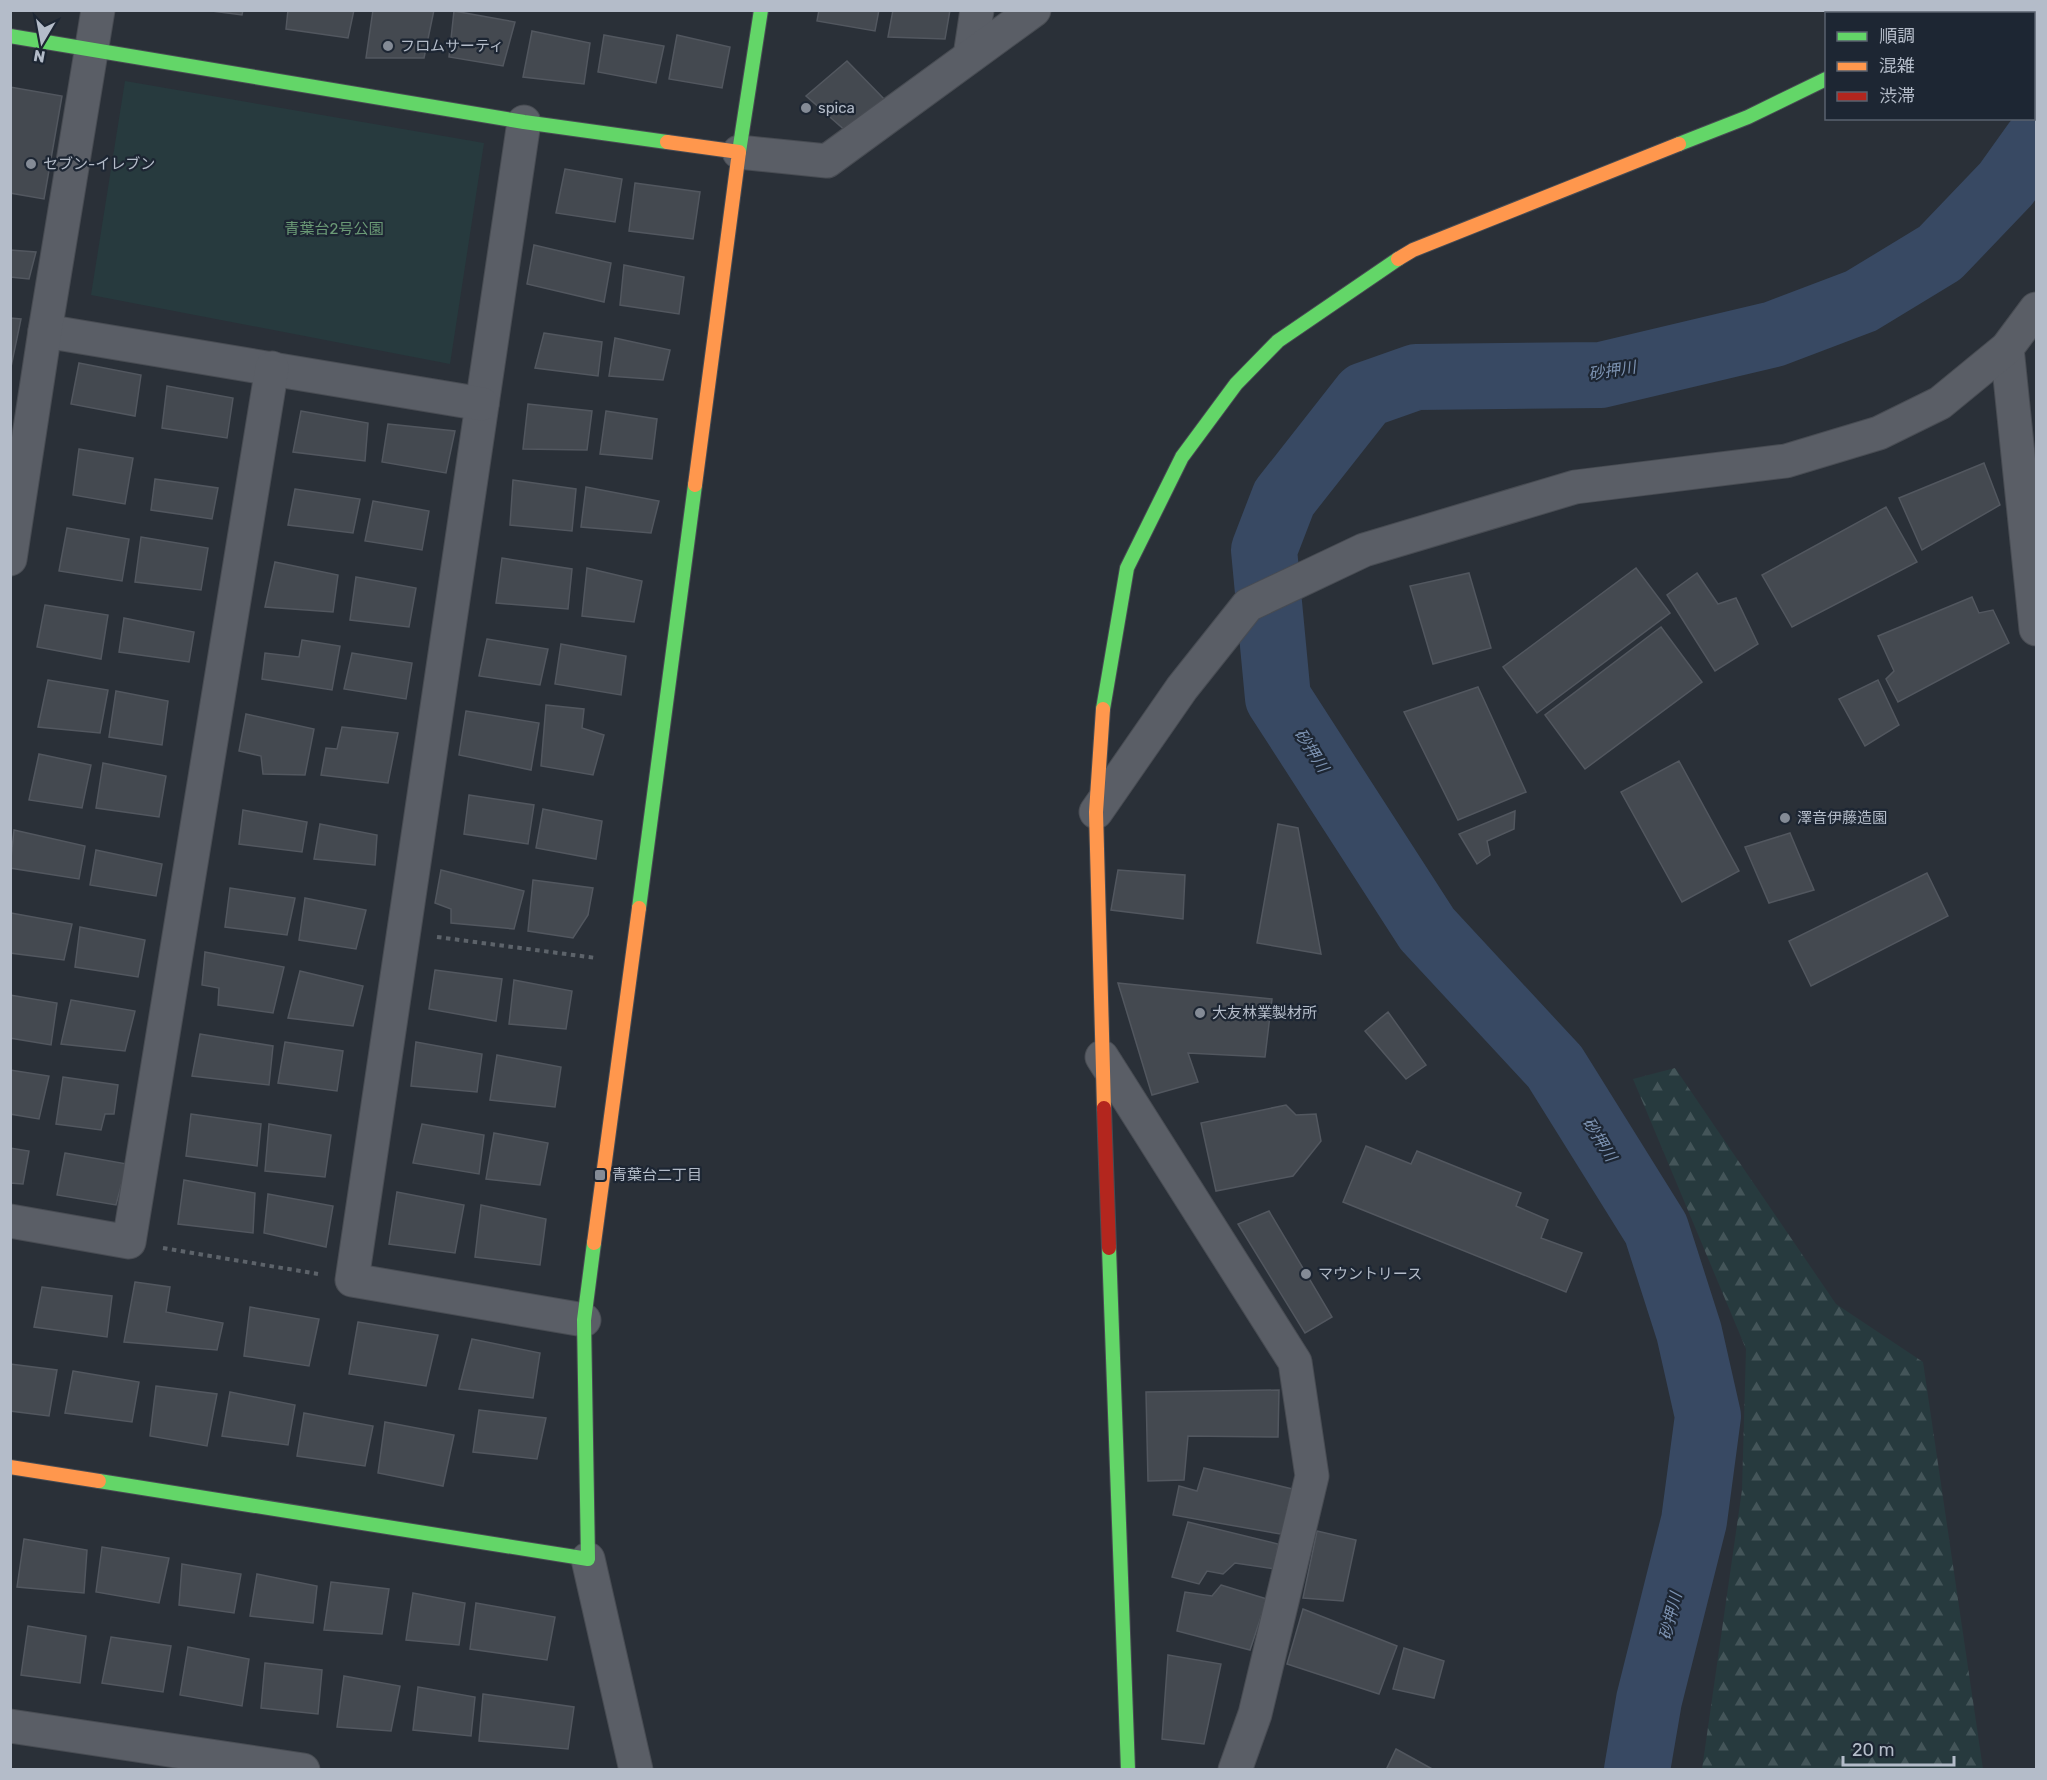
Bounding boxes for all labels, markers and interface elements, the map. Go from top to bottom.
north arrow [12,12,72,72]
legend [1825,12,2035,120]
text: 順調 [1879,25,1915,47]
place label: フロムサーティ [400,37,504,55]
marker: フロムサーティ [381,39,395,53]
text: N [32,46,47,67]
text: 混雑 [1879,55,1915,77]
text: 渋滞 [1879,85,1915,107]
place label: spica [818,99,855,117]
marker: spica [799,101,813,115]
place label: セブン-イレブン [43,155,155,173]
marker: セブン-イレブン [24,157,38,171]
park label: 青葉台2号公園 [285,220,383,238]
water label: 砂押川 [1587,357,1639,384]
water label: 砂押川 [1291,725,1334,777]
place label: 澤音伊藤造園 [1797,809,1887,827]
marker: 澤音伊藤造園 [1778,811,1792,825]
place label: 大友林業製材所 [1212,1004,1317,1022]
marker: 大友林業製材所 [1193,1006,1207,1020]
water label: 砂押川 [1579,1114,1621,1166]
place label: 青葉台二丁目 [612,1166,702,1184]
marker: 青葉台二丁目 [593,1168,607,1182]
place label: マウントリース [1318,1265,1422,1283]
marker: マウントリース [1299,1267,1313,1281]
water label: 砂押川 [1655,1589,1686,1642]
scale bar [1843,1729,1954,1767]
text: 20 m [1852,1739,1894,1761]

